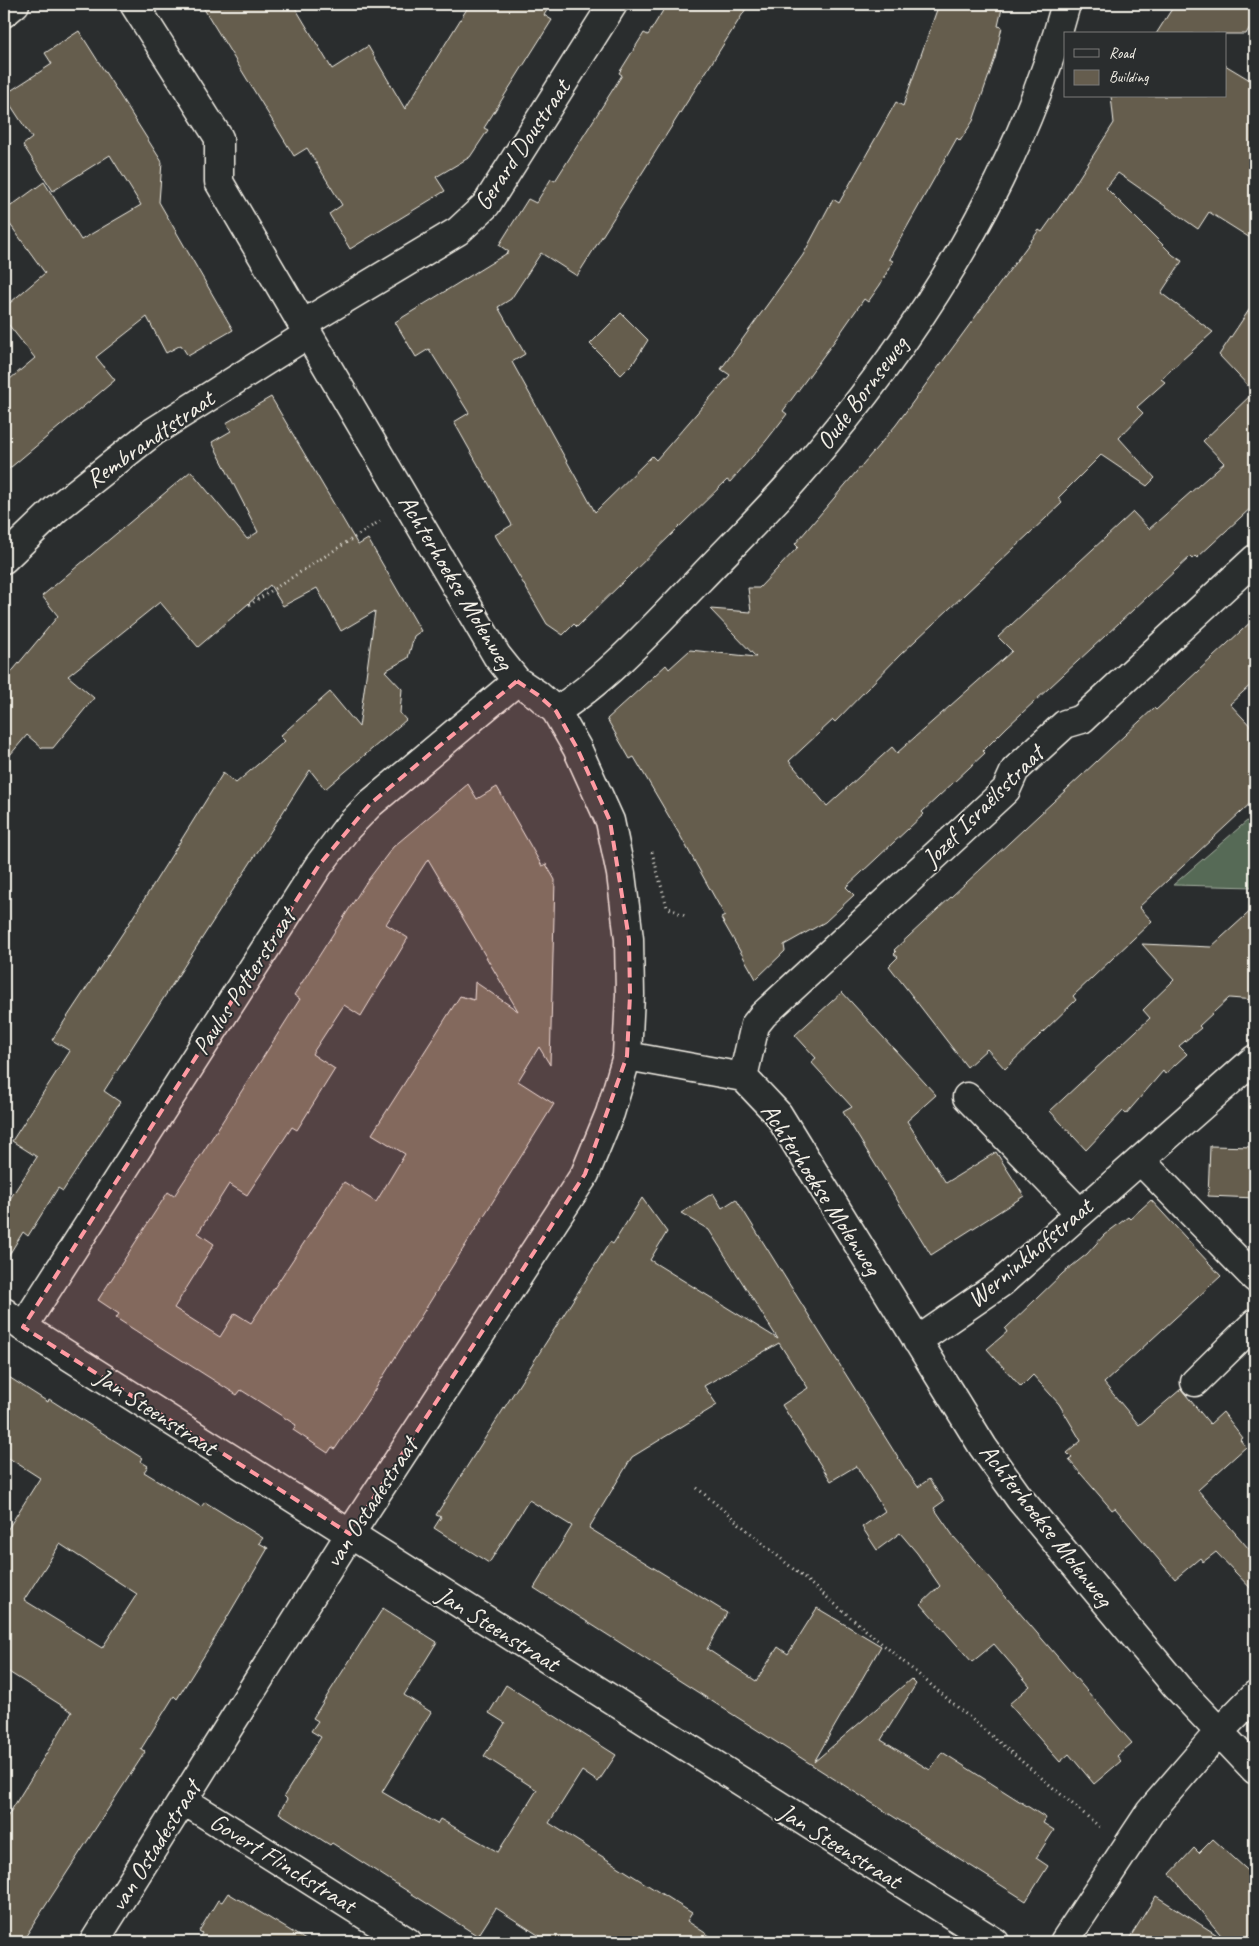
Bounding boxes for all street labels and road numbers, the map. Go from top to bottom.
street label: Gerard Doustraat [466,71,579,217]
street label: Oude Bornseweg [809,328,916,456]
street label: Rembrandtstraat [80,381,223,495]
street label: Achterhoekse Molenweg [391,489,522,677]
street label: Jozef Israëlsstraat [915,736,1053,874]
street label: Paulus Potterstraat [185,900,305,1061]
street label: Achterhoekse Molenweg [753,1097,890,1283]
street label: Werninkhofstraat [961,1189,1101,1315]
street label: Jan Steenstraat [88,1360,225,1465]
street label: van Ostadestraat [317,1429,427,1574]
street label: Achterhoekse Molenweg [972,1437,1121,1615]
street label: Jan Steenstraat [430,1578,568,1681]
street label: van Ostadestraat [102,1771,210,1917]
street label: Jan Steenstraat [772,1795,910,1898]
street label: Govert Flinckstraat [204,1805,364,1922]

